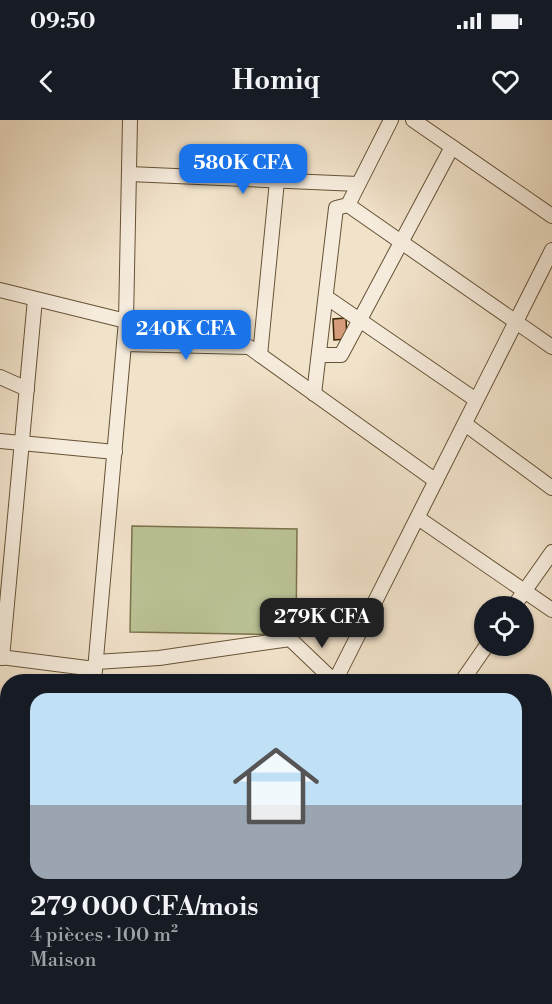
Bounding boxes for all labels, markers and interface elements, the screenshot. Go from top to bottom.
text: 09:50 [30,8,96,35]
text: Homiq [232,64,320,98]
icon: back [30,65,63,98]
icon: heart [489,65,522,98]
pin: 580K CFA [181,144,305,195]
text: 580K CFA [193,151,293,176]
pin: 240K CFA [124,310,248,361]
text: 240K CFA [136,317,236,342]
map controls [474,596,534,656]
button: locate [474,596,534,656]
pin: 279K CFA [260,598,384,649]
text: 279K CFA [274,605,370,630]
icon: home [222,732,330,840]
text: 279 000 CFA/mois [30,891,258,923]
text: 4 pièces · 100 m² [30,923,178,948]
text: Maison [30,948,96,973]

